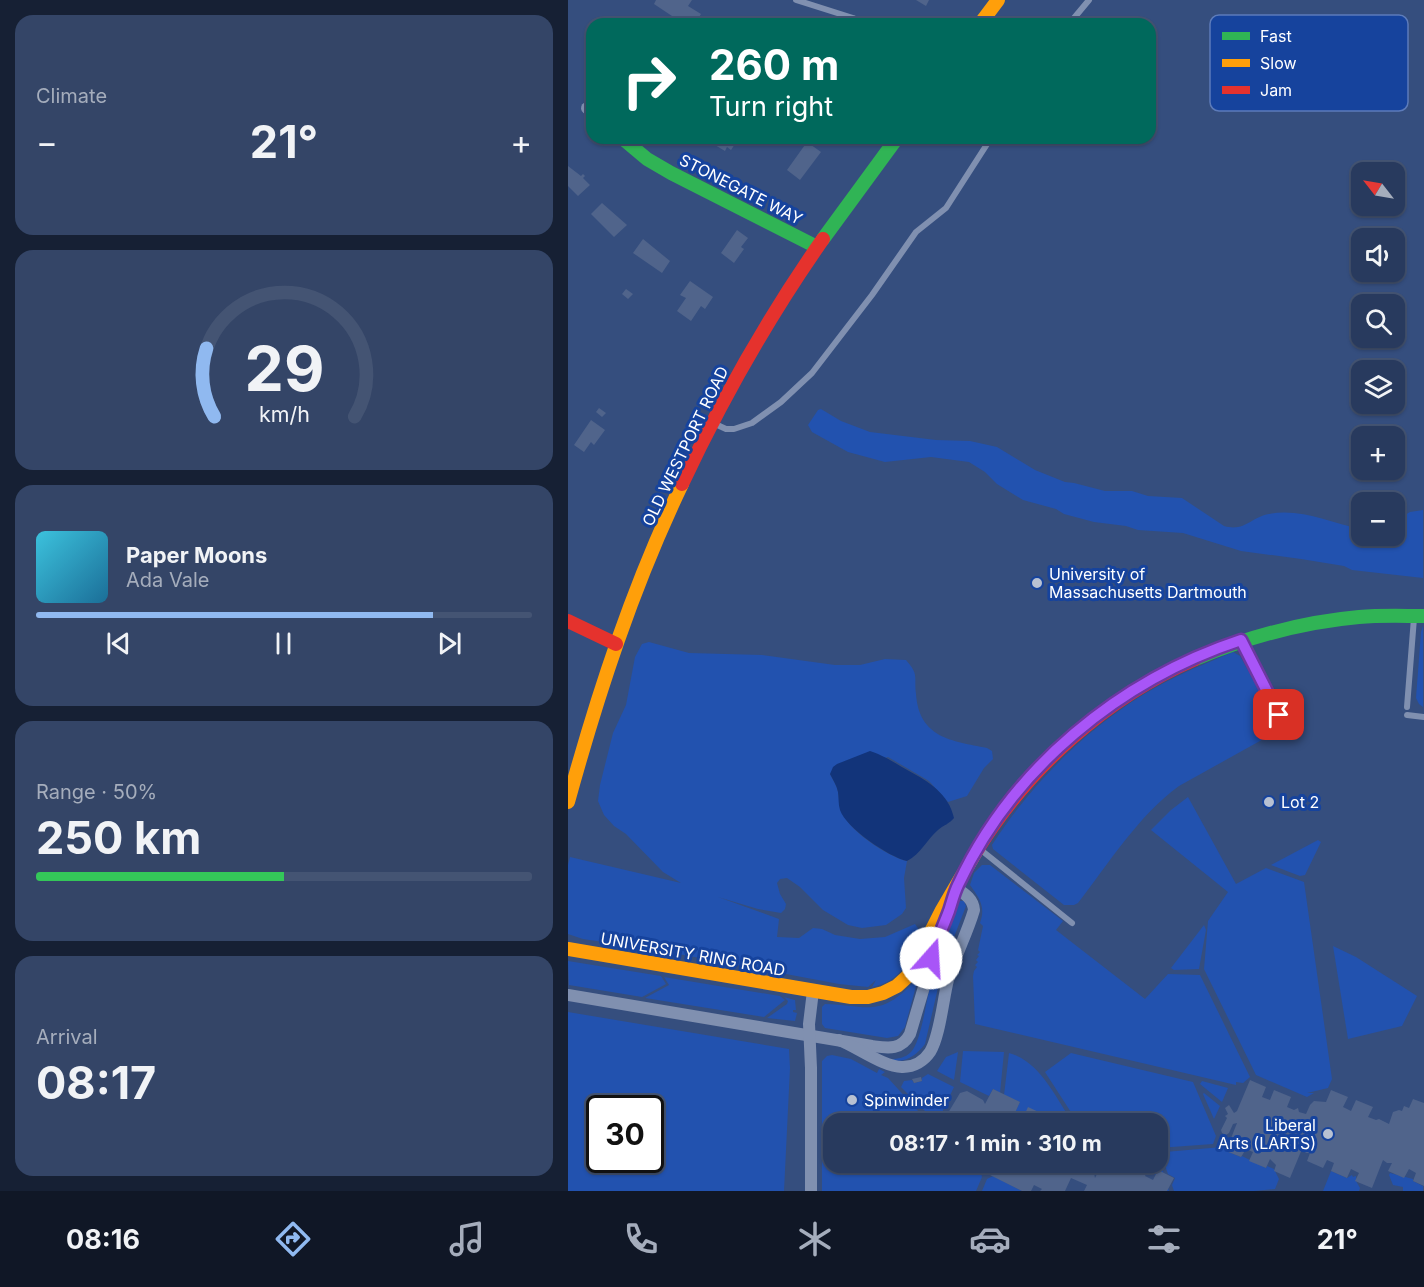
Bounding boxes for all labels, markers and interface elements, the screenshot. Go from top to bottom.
legend [1210,15,1408,111]
text: Fast [1260,26,1292,46]
text: 260 m [709,39,839,90]
icon: right [610,42,688,120]
text: Slow [1260,53,1297,73]
text: Jam [1260,80,1292,100]
text: Climate [36,84,107,108]
text: Turn right [709,90,833,123]
text: 21° [250,114,318,169]
text: − [36,122,58,162]
text: + [510,122,532,162]
street label: STONEGATE WAY [676,149,806,229]
north arrow [1351,162,1405,216]
map controls [1351,162,1405,546]
button: sound [1351,228,1405,282]
button: search [1351,294,1405,348]
text: 29 [244,331,324,406]
button: layers [1351,360,1405,414]
street label: OLD WESTPORT ROAD [638,363,732,529]
text: km/h [259,402,309,428]
button: + [1351,426,1405,480]
button: − [1351,492,1405,546]
text: Paper Moons [126,542,267,568]
place label: University of Massachusetts Dartmouth [1049,564,1247,602]
text: Ada Vale [126,568,209,592]
marker: University of Massachusetts Dartmouth [1030,576,1044,590]
icon: previous [102,627,135,660]
icon: pause [267,627,300,660]
icon: next [433,627,466,660]
pin [1253,689,1304,740]
icon: arrive [1262,698,1295,731]
text: Range · 50% [36,780,157,804]
place label: Lot 2 [1281,792,1319,812]
marker: Lot 2 [1262,795,1276,809]
text: 250 km [36,810,201,865]
position arrow [899,926,963,990]
street label: UNIVERSITY RING ROAD [599,928,787,980]
text: Arrival [36,1025,98,1049]
text: 08:17 [36,1055,156,1110]
place label: Spinwinder [864,1090,949,1110]
marker: Spinwinder [845,1093,859,1107]
speed limit sign: 30 [586,1095,664,1173]
place label: Liberal Arts (LARTS) [1218,1115,1316,1153]
marker: Liberal Arts (LARTS) [1321,1127,1335,1141]
text: 08:17 · 1 min · 310 m [889,1130,1102,1156]
icon: directions [272,1218,314,1260]
icon: music [446,1218,488,1260]
icon: phone [620,1218,662,1260]
icon: climate [794,1218,836,1260]
icon: car [969,1218,1011,1260]
icon: filters [1143,1218,1185,1260]
text: 08:16 [66,1223,140,1256]
text: 21° [1317,1223,1358,1256]

